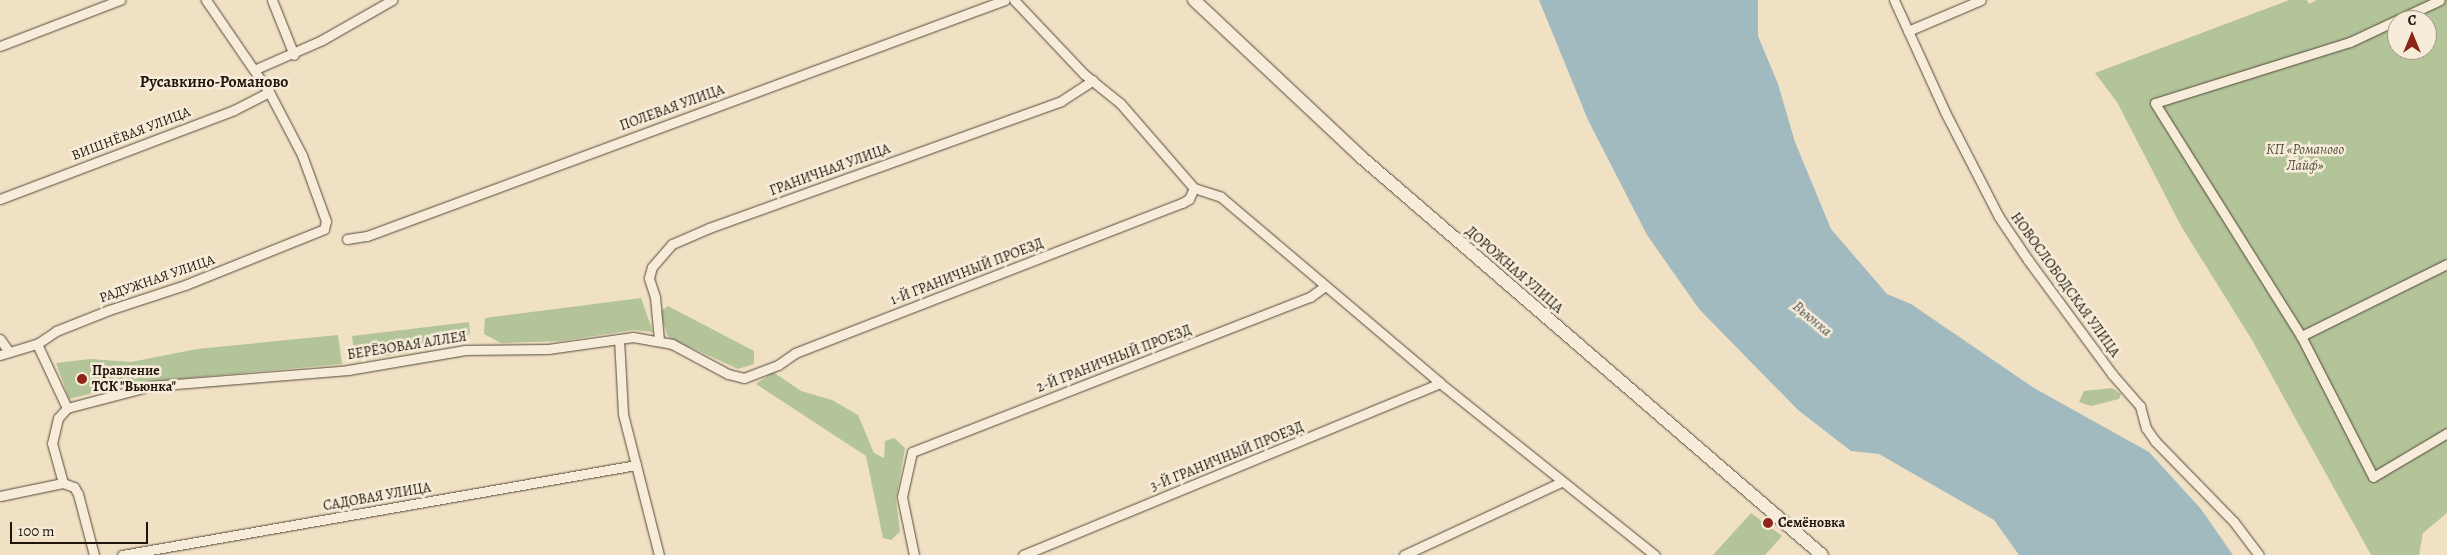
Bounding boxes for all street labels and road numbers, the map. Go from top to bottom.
street label: ПОЛЕВАЯ УЛИЦА [618,81,726,135]
street label: ВИШНЁВАЯ УЛИЦА [69,104,193,164]
street label: ГРАНИЧНАЯ УЛИЦА [767,140,893,200]
street label: НОВОСЛОБОДСКАЯ УЛИЦА [2007,209,2123,361]
street label: ДОРОЖНАЯ УЛИЦА [1462,223,1566,317]
street label: 1-Й ГРАНИЧНЫЙ ПРОЕЗД [888,235,1046,309]
street label: РАДУЖНАЯ УЛИЦА [97,251,217,307]
street label: 2-Й ГРАНИЧНЫЙ ПРОЕЗД [1034,322,1194,396]
street label: БЕРЁЗОВАЯ АЛЛЕЯ [346,328,468,364]
street label: 3-Й ГРАНИЧНЫЙ ПРОЕЗД [1148,419,1306,495]
street label: САДОВАЯ УЛИЦА [322,479,432,515]

